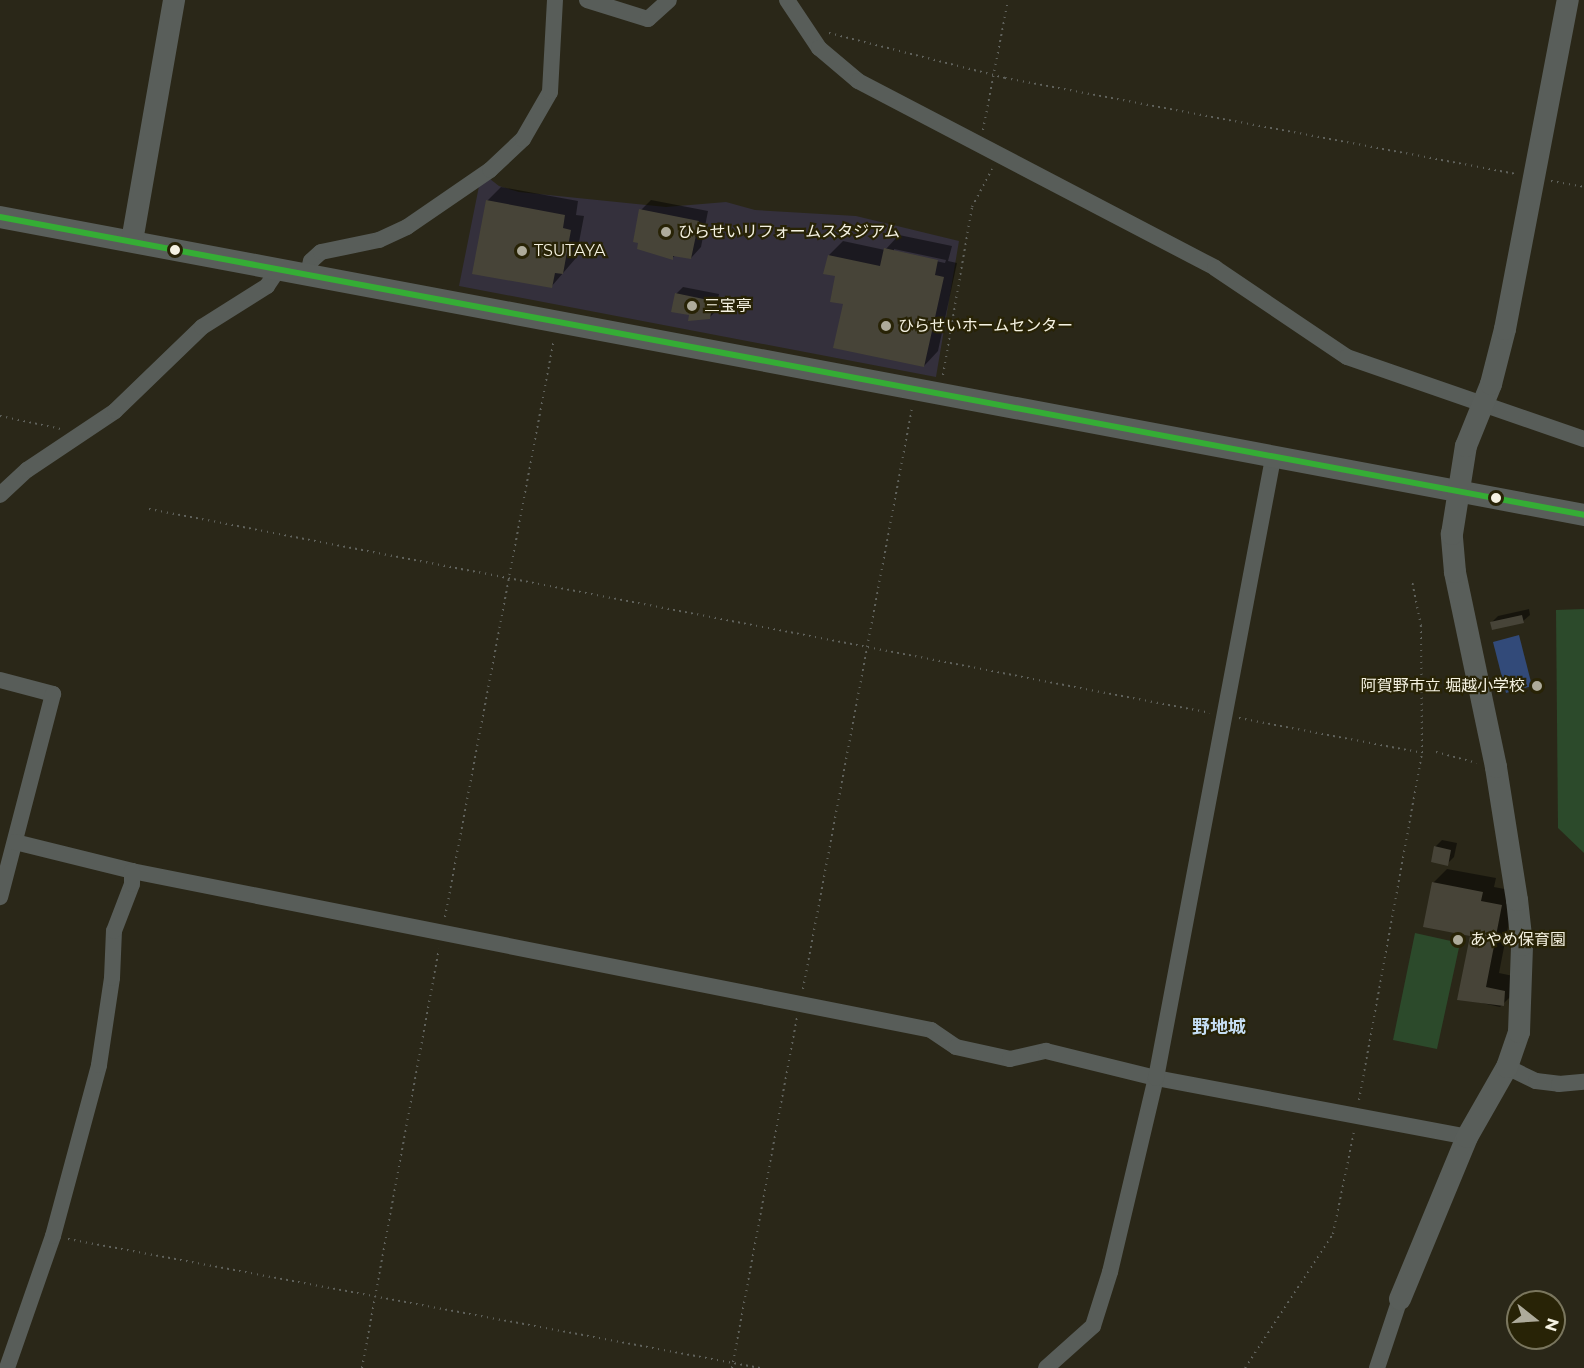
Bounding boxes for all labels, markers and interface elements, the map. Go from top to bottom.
place label: ひらせいリフォームスタジアム [678,222,902,242]
marker: ひらせいリフォームスタジアム [659,225,673,239]
place label: TSUTAYA [534,241,606,261]
unlabelled marker [169,244,181,256]
marker: TSUTAYA [515,244,529,258]
place label: 三宝亭 [704,296,752,316]
marker: 三宝亭 [685,299,699,313]
place label: ひらせいホームセンター [898,316,1074,336]
marker: ひらせいホームセンター [879,319,893,333]
unlabelled marker [1490,492,1502,504]
place label: 阿賀野市立 堀越小学校 [1361,676,1525,696]
marker: 阿賀野市立 堀越小学校 [1530,679,1544,693]
place label: あやめ保育園 [1470,930,1566,950]
marker: あやめ保育園 [1451,933,1465,947]
district label: 野地城 [1192,1016,1246,1038]
north arrow [1506,1290,1566,1350]
text: N [1541,1316,1563,1334]

